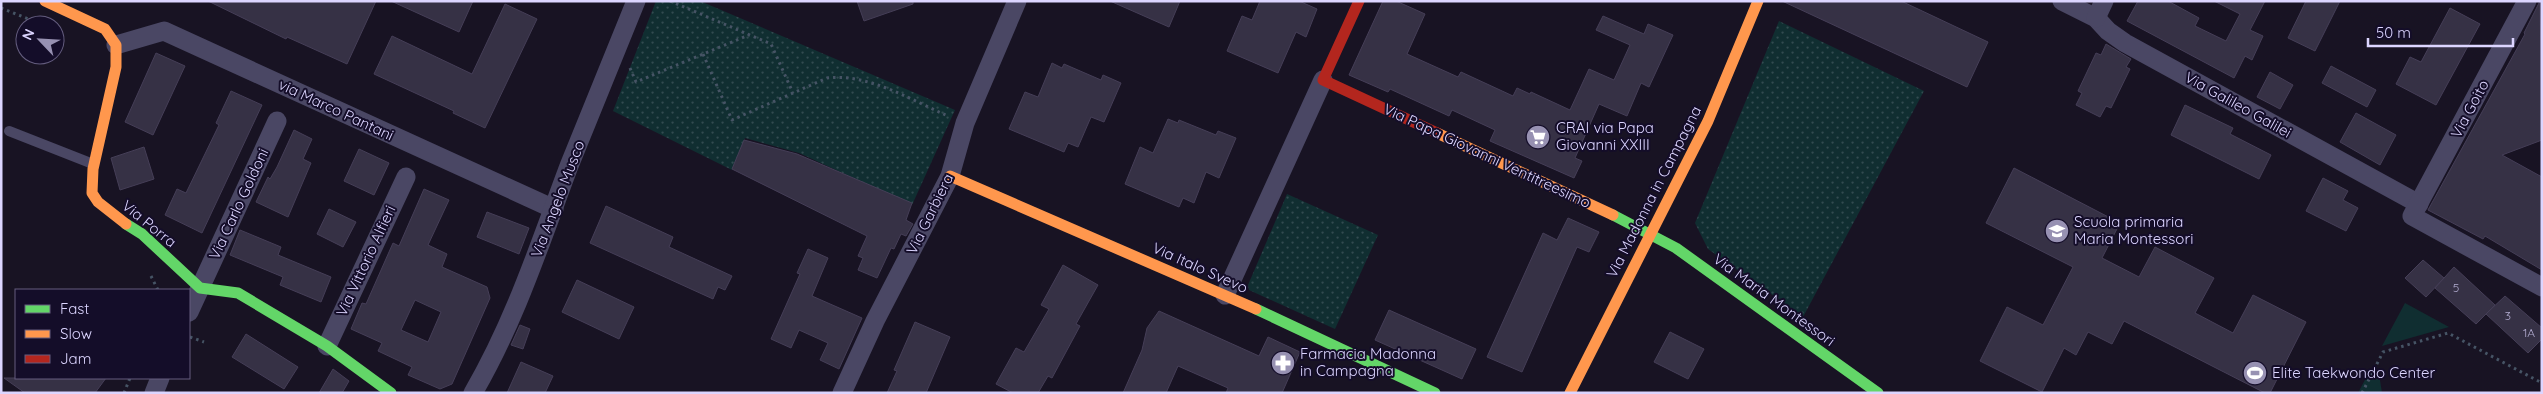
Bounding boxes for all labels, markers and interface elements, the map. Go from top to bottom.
north arrow [15,15,65,65]
scale bar [2368,15,2513,47]
text: 50 m [2376,23,2411,42]
text: N [18,26,39,43]
street label: Via Galileo Galilei [2182,67,2295,142]
street label: via Marco Pantani [276,75,397,145]
street label: Via Goito [2446,76,2493,141]
street label: Via Papa Giovanni Ventitreesimo [1381,99,1594,212]
street label: Via Madonna in Campagna [1602,103,1705,281]
place label: CRAI via Papa Giovanni XXIII [1556,118,1654,154]
supermarket icon: CRAI via Papa Giovanni XXIII [1525,124,1551,150]
street label: Via Angelo Musco [527,138,589,260]
street label: Via Carlo Goldoni [205,145,273,262]
street label: Via Garbiera [902,170,957,257]
street label: Via Porra [118,196,180,251]
street label: Via Vittorio Alfieri [332,202,400,319]
place label: Scuola primaria Maria Montessori [2074,212,2193,248]
school or university icon: Scuola primaria Maria Montessori [2044,218,2070,244]
street label: Via Italo Svevo [1150,238,1251,297]
street label: Via Maria Montessori [1710,249,1839,350]
house number: 5 [2453,280,2459,295]
legend [15,289,190,379]
text: Fast [60,299,89,318]
house number: 3 [2505,308,2511,323]
text: Slow [60,324,92,343]
house number: 1A [2523,325,2535,340]
place label: Farmacia Madonna in Campagna [1300,344,1436,380]
text: Jam [60,349,91,368]
pharmacy icon: Farmacia Madonna in Campagna [1270,350,1296,376]
sports icon: Elite Taekwondo Center [2242,360,2268,386]
place label: Elite Taekwondo Center [2272,363,2436,382]

